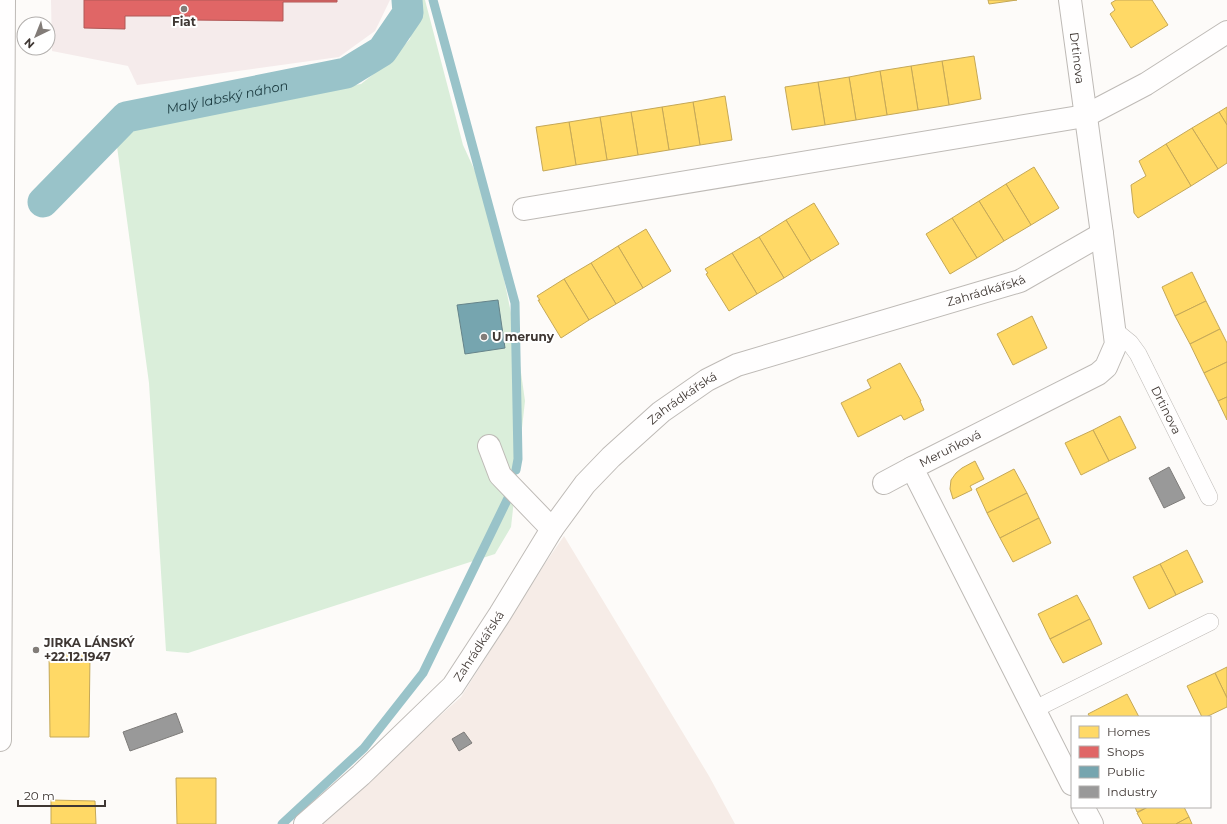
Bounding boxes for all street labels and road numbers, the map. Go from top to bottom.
street label: Drtinova [1067,31,1088,85]
street label: Zahrádkářská [945,271,1028,309]
street label: Zahrádkářská [644,368,719,427]
street label: Drtinova [1148,383,1185,437]
street label: Meruňková [917,426,983,470]
street label: Zahrádkářská [450,608,507,684]

